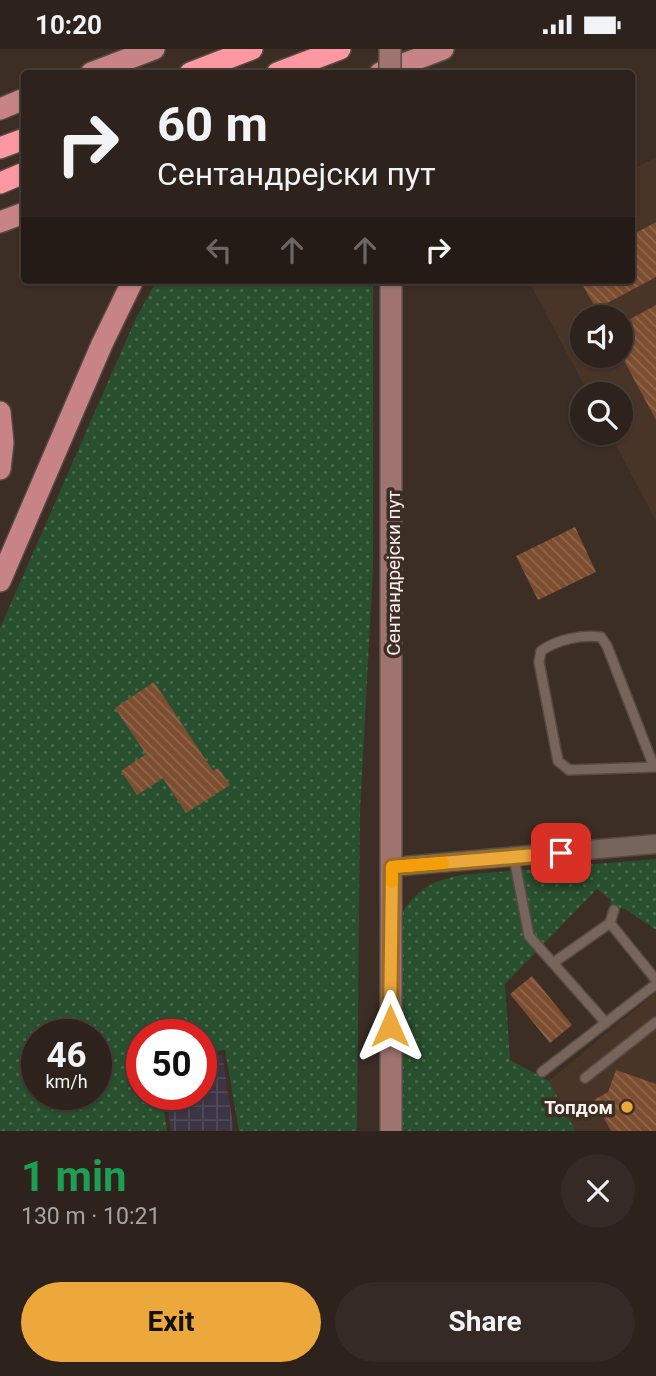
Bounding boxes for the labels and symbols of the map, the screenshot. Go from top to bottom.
street label: Сентандрејски пут [382,490,405,656]
pin [531,823,591,883]
position arrow [353,989,427,1063]
speed limit sign: 50 [126,1019,217,1110]
place label: Топдом [544,1096,613,1119]
marker: Топдом [619,1099,635,1115]

